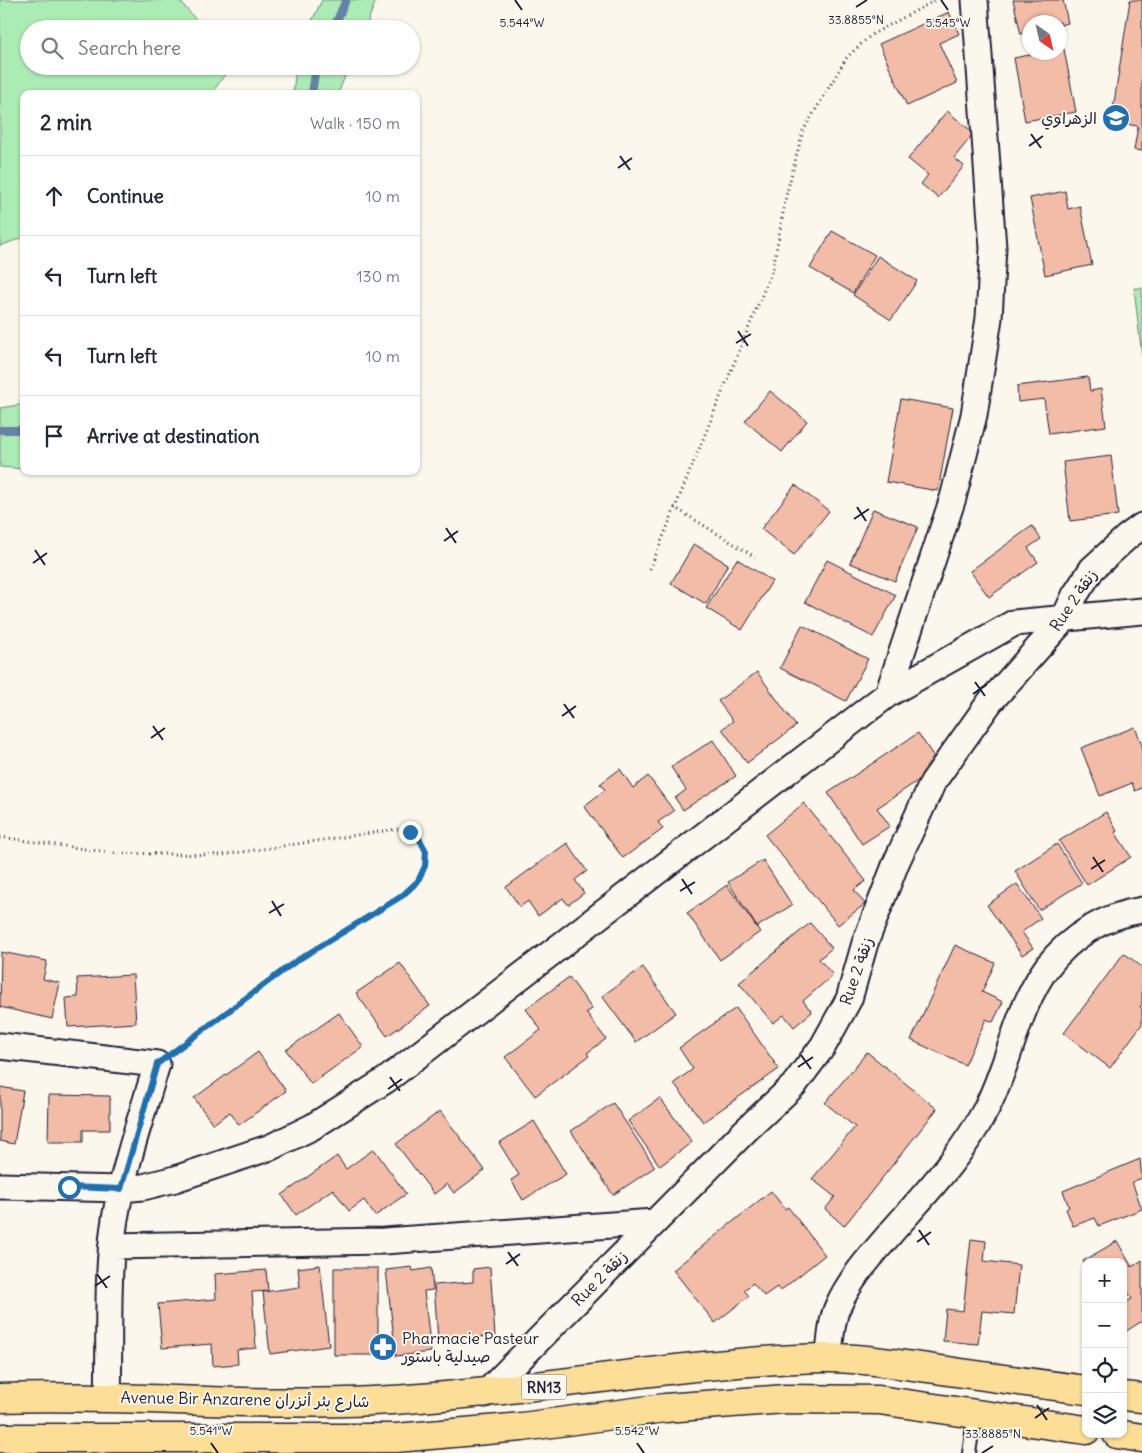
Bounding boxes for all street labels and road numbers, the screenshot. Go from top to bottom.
street label: Rue 2 زنقة [1045,565,1101,635]
street label: Rue 2 زنقة [835,934,877,1008]
street label: Rue 2 زنقة [567,1246,631,1310]
road number: RN13 [522,1374,566,1400]
street label: Avenue Bir Anzarene شارع بئر أنزران [120,1387,370,1413]

